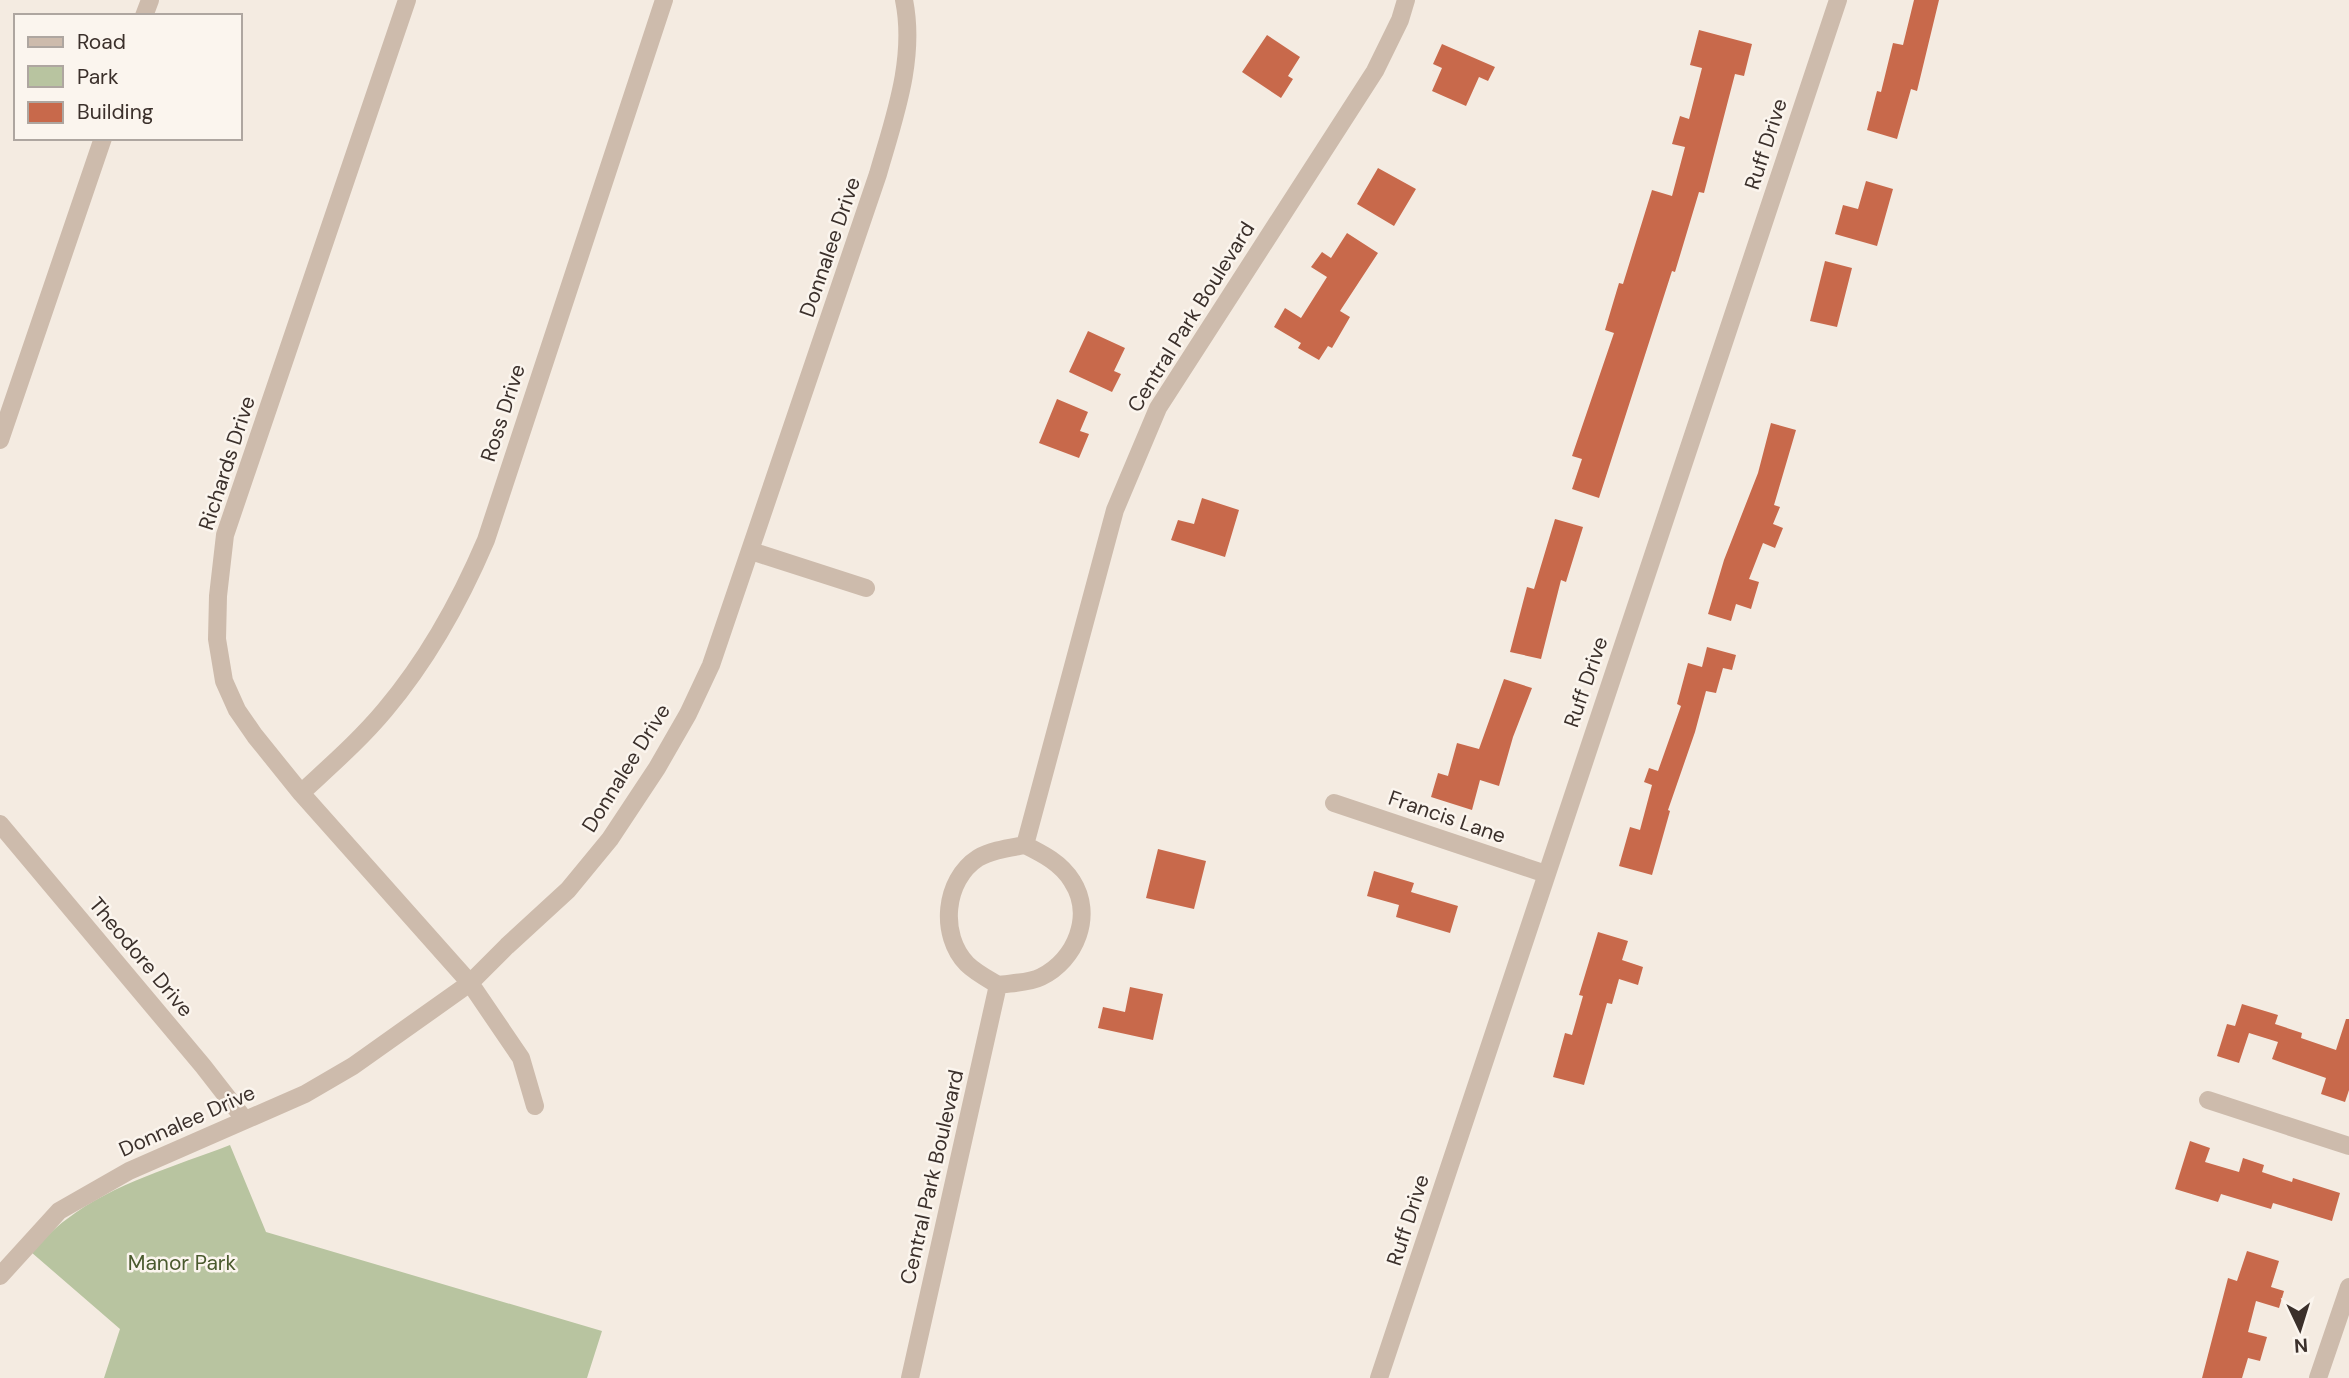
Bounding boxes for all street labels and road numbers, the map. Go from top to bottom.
street label: Ruff Drive [1738,95,1794,193]
street label: Donnalee Drive [793,173,867,321]
street label: Central Park Boulevard [1121,216,1261,418]
street label: Ross Drive [474,361,532,465]
street label: Richards Drive [192,392,262,534]
street label: Ruff Drive [1557,633,1615,731]
street label: Donnalee Drive [575,698,677,837]
street label: Francis Lane [1385,784,1509,850]
street label: Theodore Drive [83,891,199,1023]
street label: Central Park Boulevard [894,1067,970,1287]
street label: Donnalee Drive [114,1078,260,1164]
street label: Ruff Drive [1380,1171,1436,1269]

